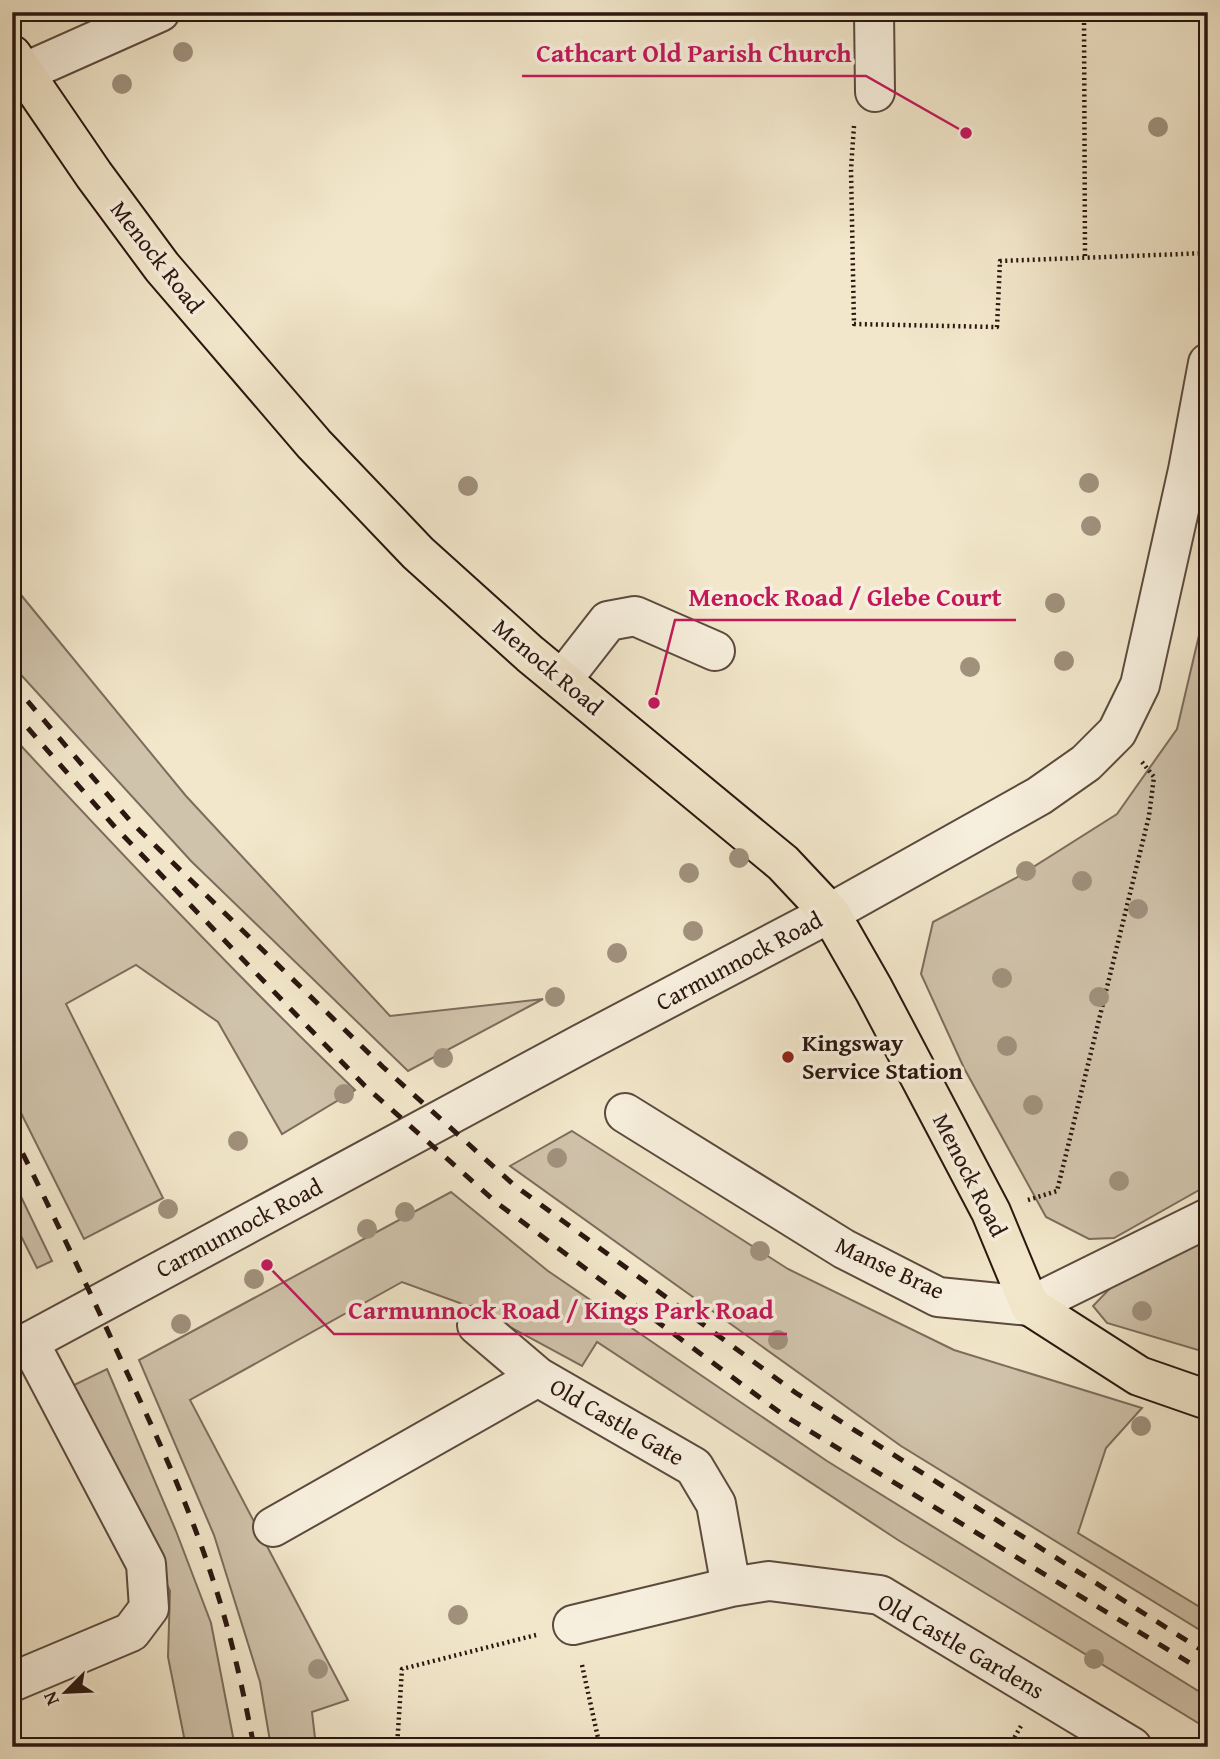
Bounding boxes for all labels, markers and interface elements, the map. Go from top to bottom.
callout: Cathcart Old Parish Church [522,29,866,76]
text: Cathcart Old Parish Church [536,33,852,72]
street label: Menock Road [102,193,213,321]
callout: Menock Road / Glebe Court [675,573,1016,620]
text: Menock Road / Glebe Court [688,577,1002,616]
street label: Menock Road [486,610,611,723]
street label: Carmunnock Road [649,902,828,1019]
place label: Kingsway Service Station [802,1025,963,1088]
marker: Kingsway Service Station [780,1049,796,1065]
street label: Menock Road [924,1107,1017,1243]
street label: Carmunnock Road [149,1169,328,1286]
street label: Manse Brae [830,1227,950,1308]
callout: Carmunnock Road / Kings Park Road [334,1287,787,1334]
text: Carmunnock Road / Kings Park Road [348,1290,774,1329]
street label: Old Castle Gate [543,1369,691,1474]
street label: Old Castle Gardens [871,1584,1051,1708]
north arrow [32,1658,102,1728]
text: N [35,1687,66,1710]

